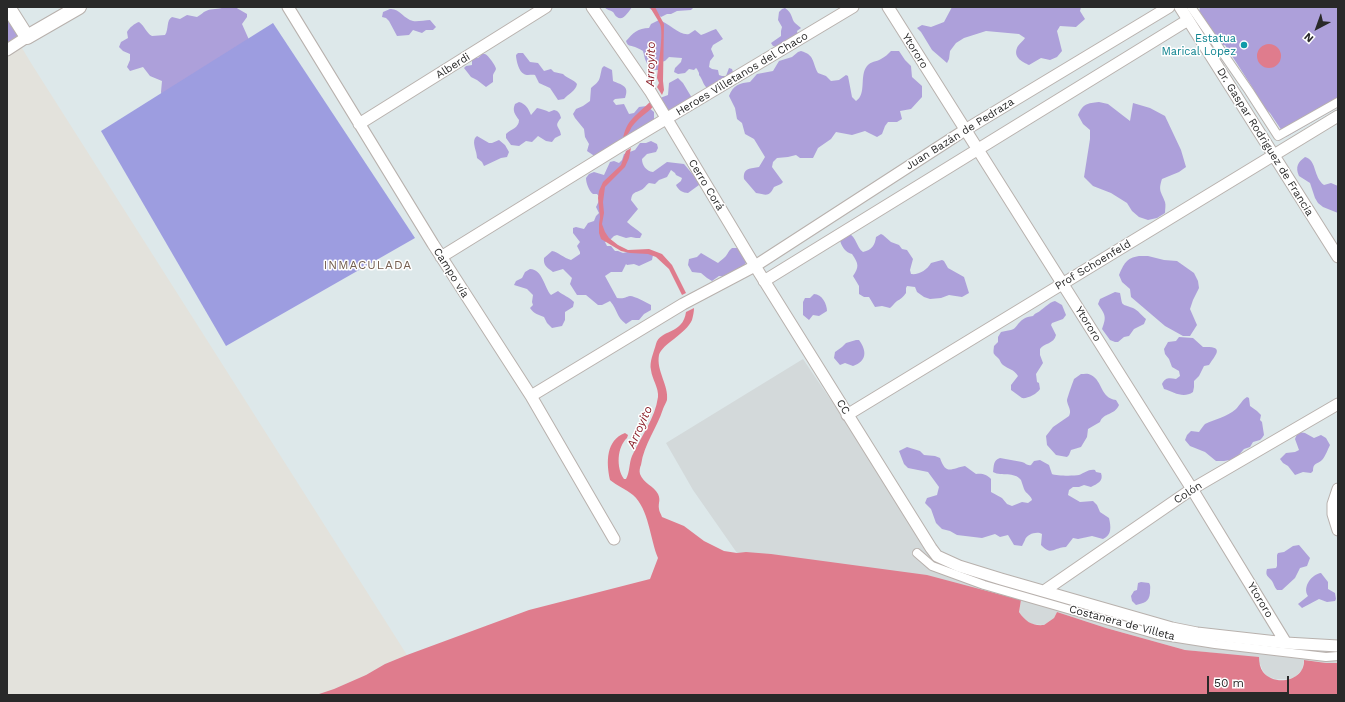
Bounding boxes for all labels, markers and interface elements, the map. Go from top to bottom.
north arrow [1297,8,1337,48]
street label: Heroes Villetanos del Chaco [674,29,810,119]
text: N [1301,30,1316,45]
street label: Ytororo [899,31,931,71]
place label: Estatua Marical Lopez [1161,32,1236,58]
marker: Estatua Marical Lopez [1239,40,1249,50]
water label: Arroyito [643,41,659,87]
street label: Alberdi [433,50,473,82]
street label: Dr. Gaspar Rodriguez de Francia [1214,66,1316,218]
street label: Juan Bazán de Pedraza [903,95,1017,173]
street label: Cerro Corá [685,157,727,213]
street label: Prof Schoenfeld [1053,237,1133,293]
street label: Campo vía [430,246,472,300]
district label: INMACULADA [324,258,412,272]
street label: Ytororo [1072,304,1104,344]
street label: CC [833,397,853,417]
water label: Arroyito [624,404,656,450]
street label: Colón [1171,479,1205,507]
street label: Ytororo [1244,580,1276,620]
street label: Costanera de Villeta [1068,603,1176,643]
scale bar [1209,668,1291,694]
text: 50 m [1214,676,1244,690]

